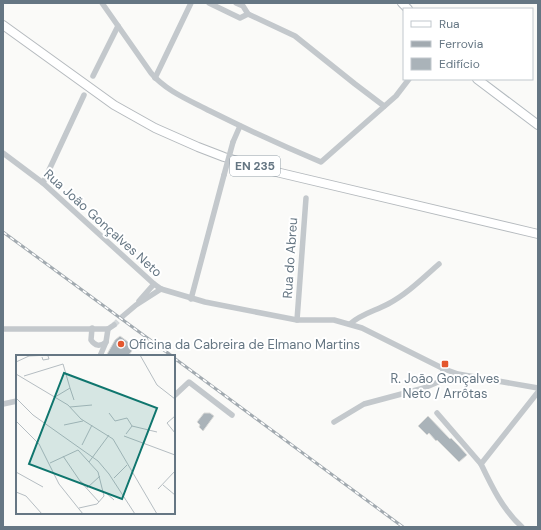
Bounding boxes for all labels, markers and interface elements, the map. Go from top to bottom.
legend [403,8,533,80]
text: Rua [439,16,460,32]
text: Ferrovia [439,36,483,52]
text: Edifício [439,56,480,72]
road number: EN 235 [230,156,280,176]
street label: Rua João Gonçalves Neto [40,165,166,281]
street label: Rua do Abreu [279,217,301,299]
place label: Oficina da Cabreira de Elmano Martins [129,336,360,353]
marker: Oficina da Cabreira de Elmano Martins [116,339,126,349]
inset map [16,355,175,514]
marker: R. João Gonçalves Neto / Arrôtas [440,359,450,369]
place label: R. João Gonçalves Neto / Arrôtas [390,370,500,402]

